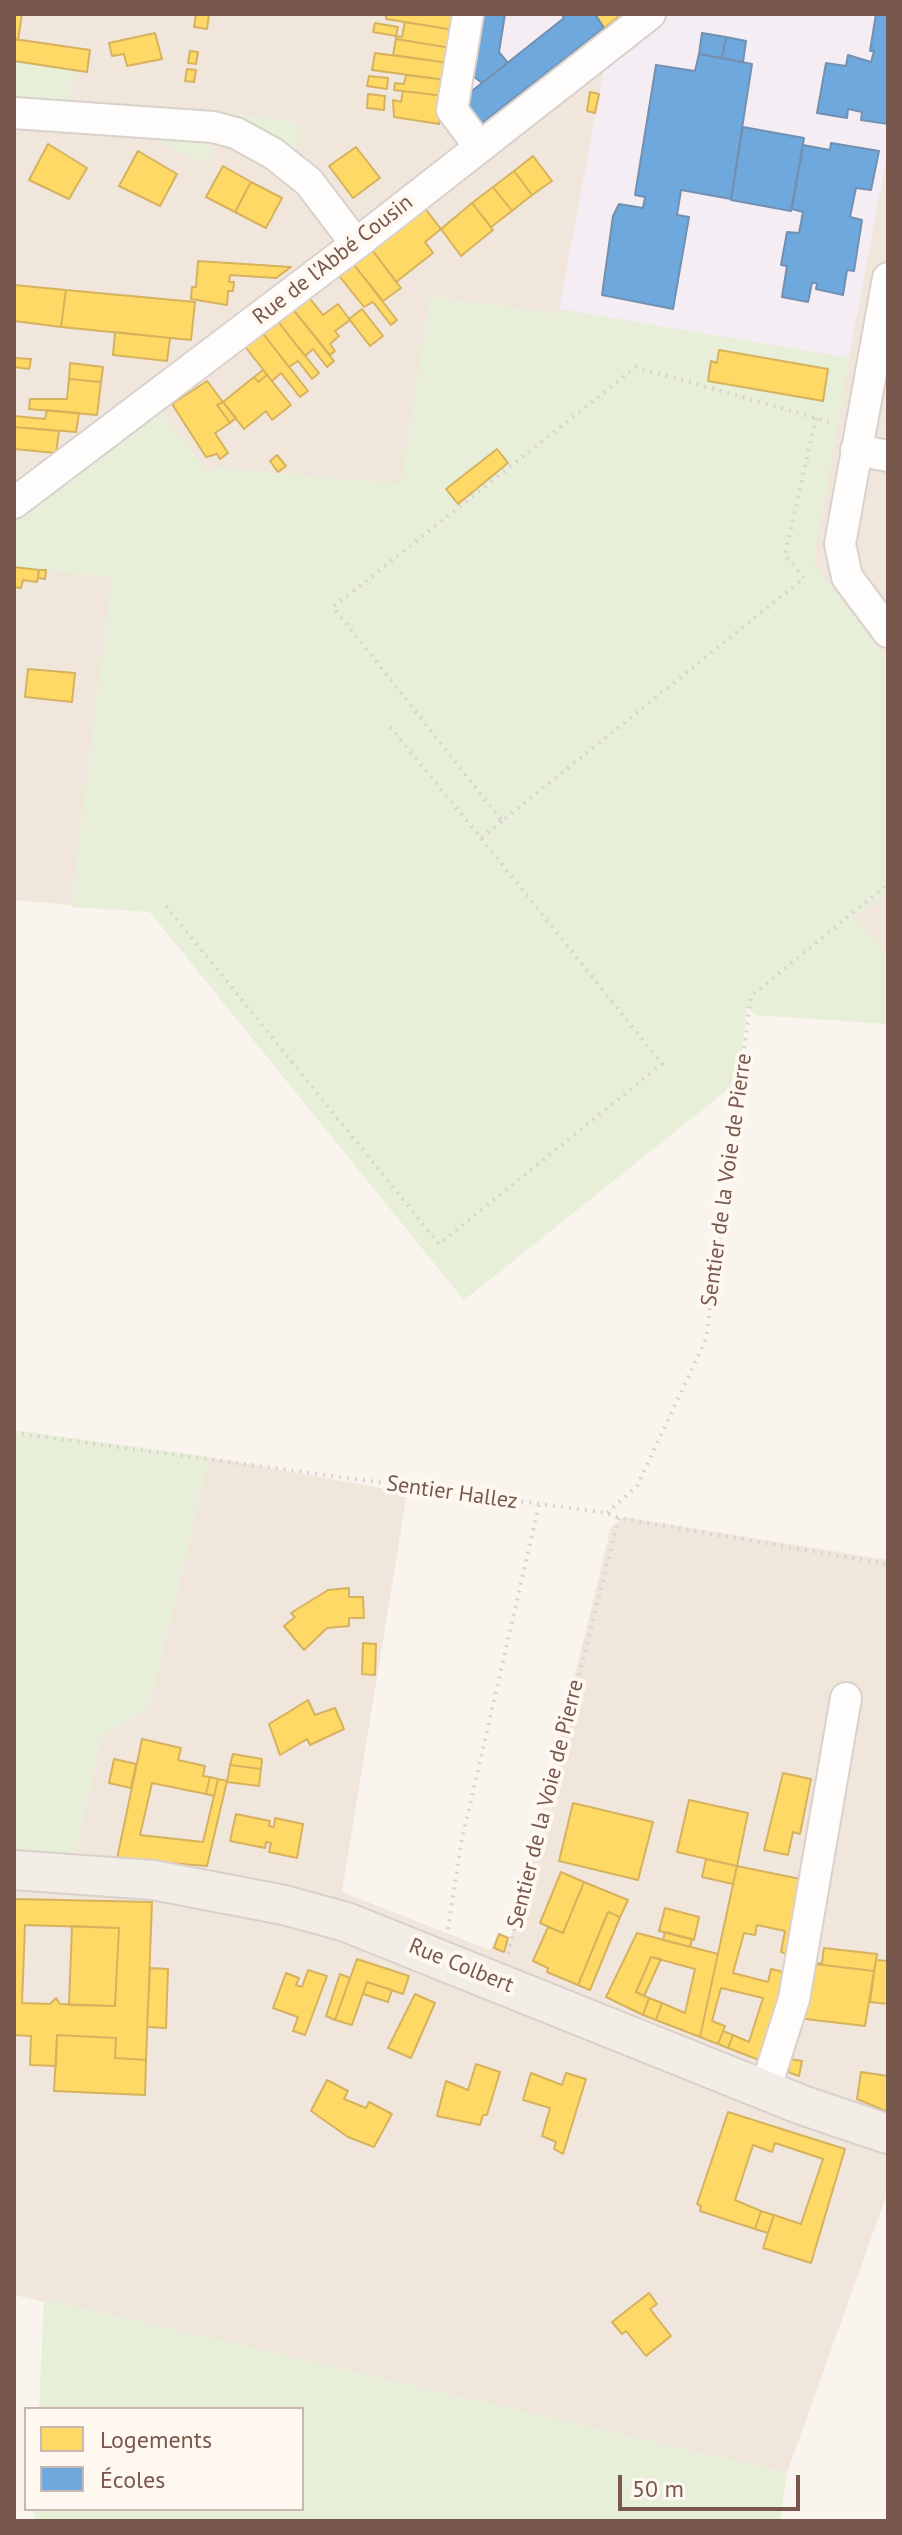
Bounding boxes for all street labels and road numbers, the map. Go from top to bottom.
street label: Rue de l'Abbé Cousin [248,189,418,331]
street label: Sentier de la Voie de Pierre [696,1052,758,1308]
street label: Sentier Hallez [385,1471,519,1515]
street label: Sentier de la Voie de Pierre [502,1677,590,1931]
street label: Rue Colbert [405,1933,517,1999]

